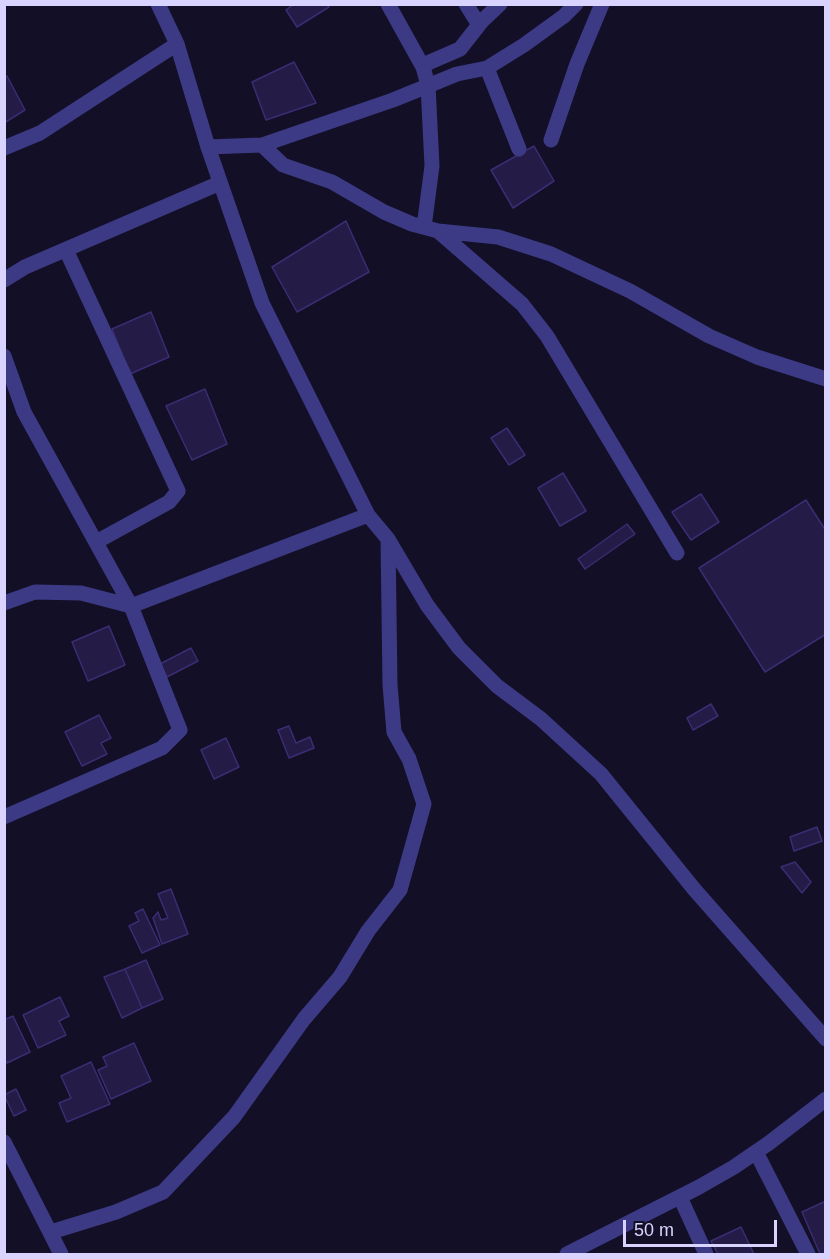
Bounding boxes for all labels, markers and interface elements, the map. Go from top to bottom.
scale bar [626,1208,780,1246]
text: 50 m [634,1220,674,1240]

